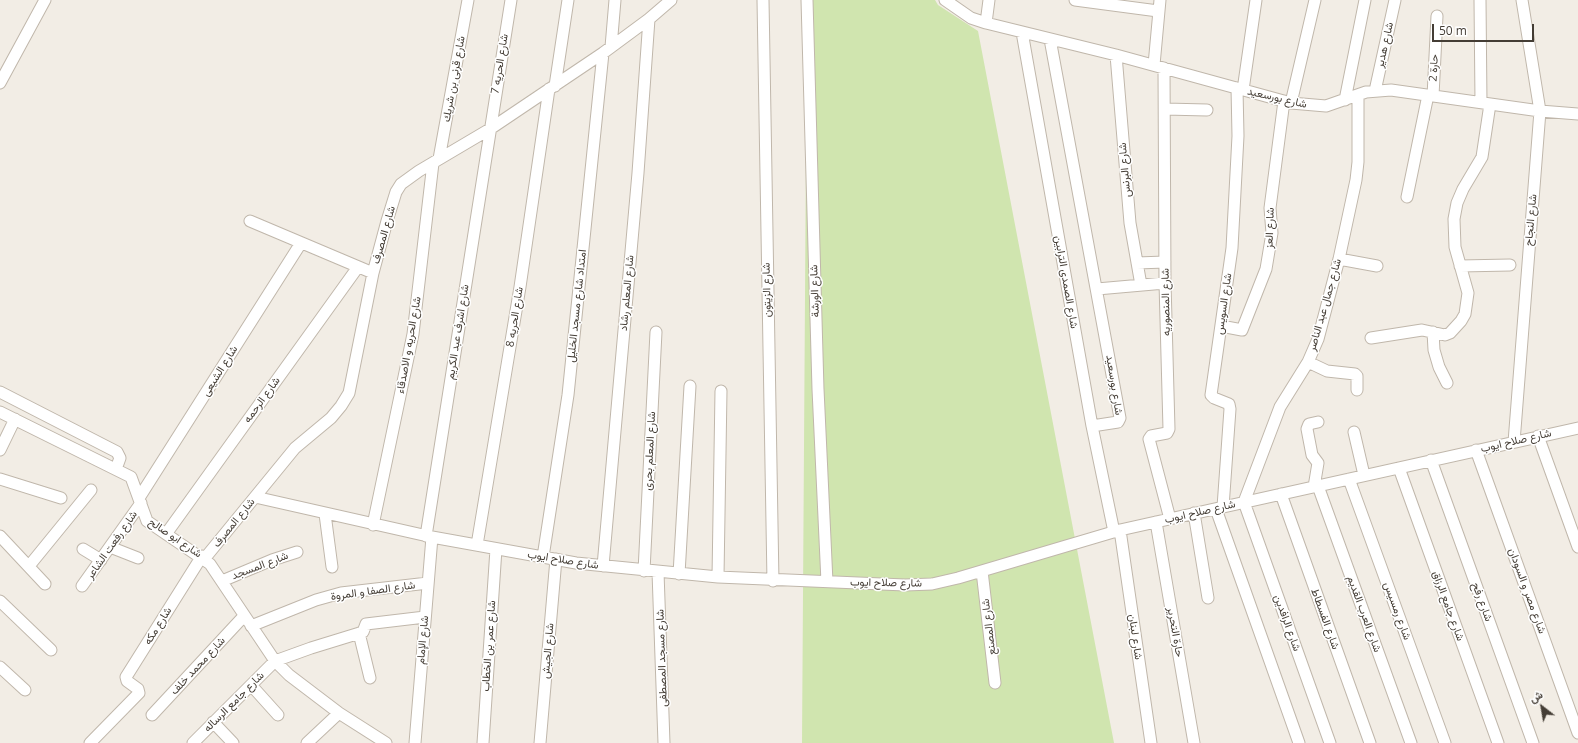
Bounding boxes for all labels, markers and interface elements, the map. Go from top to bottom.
scale bar [1434,16,1536,42]
street label: شارع هدير [1373,21,1397,69]
text: 50 m [1439,22,1467,39]
street label: شارع الحريه 7 [489,33,511,95]
street label: شارع قرنى بن شريك [440,35,468,123]
street label: حارة 2 [1427,54,1441,82]
street label: شارع بورسعيد [1246,85,1308,111]
street label: شارع البرنس [1116,142,1134,198]
street label: شارع النجاح [1522,193,1540,247]
street label: شارع المصرف [369,205,399,265]
street label: شارع العز [1263,207,1277,249]
street label: شارع الصمدى الترابين [1051,234,1081,330]
street label: امتداد شارع مسجد الخليل [564,249,590,363]
street label: شارع المعلم رشاد [617,254,637,332]
street label: شارع جمال عبد الناصر [1306,257,1344,353]
street label: شارع الزيتون [760,263,774,317]
street label: شارع الورشة [807,264,823,318]
street label: شارع المنصوريه [1159,268,1173,336]
street label: شارع السويس [1213,272,1235,336]
street label: شارع اشرف عبد الكريم [444,283,472,381]
street label: شارع الحريه 8 [504,286,526,348]
street label: شارع الحريه و الاصدقاء [394,295,424,395]
street label: شارع الشيعى [199,343,241,399]
street label: شارع بورسعيد [1103,354,1125,416]
street label: شارع الرحمه [241,374,283,426]
street label: شارع المعلم بحرى [641,411,659,491]
street label: شارع صلاح ايوب [1479,426,1553,456]
street label: شارع المصرف [210,496,258,550]
street label: شارع صلاح ايوب [1163,497,1237,527]
street label: شارع رفعت الشاعر [84,508,140,582]
street label: شارع ابو صالح [146,515,204,561]
street label: شارع مصر و السودان [1505,546,1549,636]
street label: شارع صلاح ايوب [526,548,600,572]
street label: شارع المسجد [230,549,290,583]
street label: شارع جامع الرزاق [1429,569,1467,643]
street label: شارع العرب القديم [1344,574,1384,654]
street label: شارع صلاح ايوب [850,576,922,590]
street label: شارع الصفا و المروة [330,579,416,603]
street label: شارع رمسيس [1380,580,1414,642]
street label: شارع رفح [1469,581,1495,623]
street label: شارع الفسطاط [1308,587,1342,651]
street label: شارع الرافدين [1271,593,1303,653]
street label: شارع المصنع [979,598,999,656]
street label: شارع عمر بن الخطاب [479,600,499,692]
street label: شارع مكه [141,605,175,647]
street label: حارة التحرير [1164,606,1186,658]
street label: شارع مسجد المصطفى [654,609,670,707]
street label: شارع لبنان [1125,613,1145,661]
street label: شارع الإمام [414,615,432,665]
street label: شارع الجيش [539,623,557,679]
street label: شارع محمد خلف [168,634,228,698]
street label: شارع جامع الرساله [201,669,267,735]
text: ش [1526,686,1545,706]
north arrow [1522,687,1562,727]

